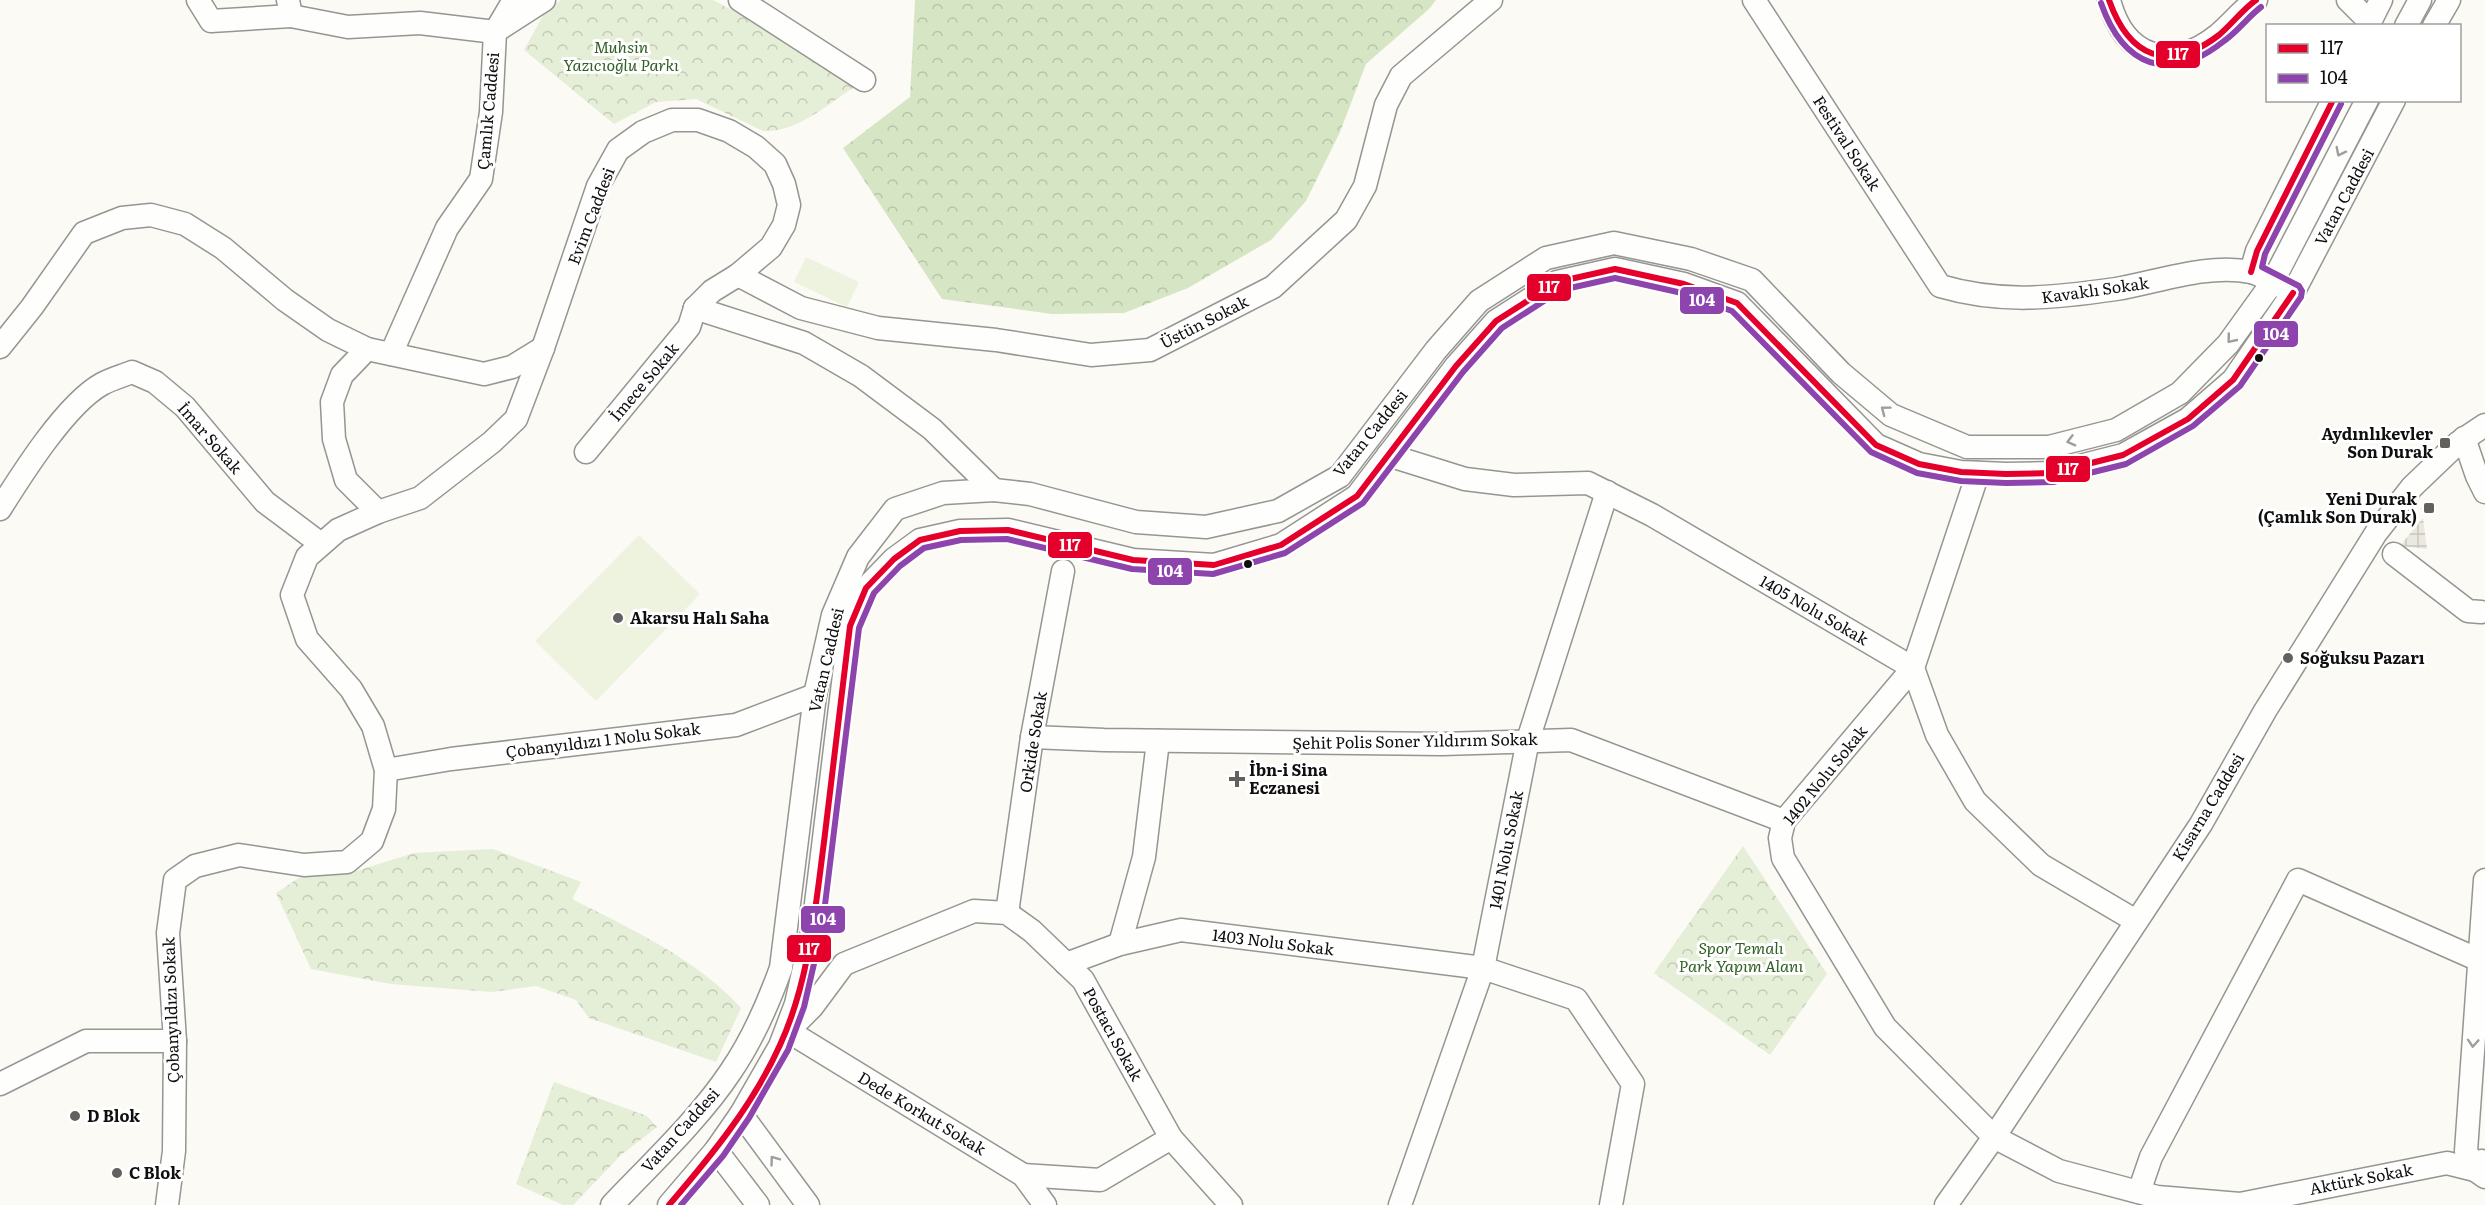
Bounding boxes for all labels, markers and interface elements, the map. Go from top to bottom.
legend [2266,24,2461,102]
text: 117 [2320,33,2343,60]
park label: Muhsin Yazıcıoğlu Parkı [563,34,679,76]
line badge: 117 [2155,40,2201,69]
text: 117 [2167,41,2189,65]
street label: Çamlık Caddesi [470,51,504,171]
text: 104 [2320,63,2348,90]
street label: Festival Sokak [1808,90,1888,195]
street label: Vatan Caddesi [2307,144,2379,249]
one-way arrow [2336,146,2347,157]
street label: Evim Caddesi [560,163,620,268]
street label: Kavaklı Sokak [2040,270,2150,308]
line badge: 117 [1526,273,1572,302]
text: 117 [1538,274,1560,298]
line badge: 104 [1679,286,1725,315]
text: 104 [1689,287,1715,311]
street label: Üstün Sokak [1155,288,1252,354]
line badge: 104 [2253,320,2299,348]
text: 104 [2263,321,2289,345]
one-way arrow [2228,332,2239,343]
street label: İmece Sokak [603,336,684,426]
unlabelled marker [2253,352,2265,364]
street label: Vatan Caddesi [1326,383,1412,481]
street label: İmar Sokak [173,396,249,479]
one-way arrow [1881,406,1892,417]
place label: Aydınlıkevler Son Durak [2322,421,2433,463]
one-way arrow [2066,434,2077,446]
marker: Aydınlıkevler Son Durak [2438,436,2452,450]
line badge: 117 [2045,455,2091,483]
text: 117 [2057,456,2079,480]
place label: Yeni Durak (Çamlık Son Durak) [2258,486,2417,528]
marker: Yeni Durak (Çamlık Son Durak) [2422,501,2436,515]
line badge: 117 [1047,531,1093,559]
text: 117 [1059,532,1081,556]
line badge: 104 [1147,557,1193,586]
text: 104 [1157,558,1183,582]
unlabelled marker [1242,558,1254,570]
street label: 1405 Nolu Sokak [1756,568,1874,650]
place label: Akarsu Halı Saha [630,605,770,629]
street label: Vatan Caddesi [801,605,849,715]
marker: Akarsu Halı Saha [611,611,625,625]
place label: Soğuksu Pazarı [2300,645,2425,669]
marker: Soğuksu Pazarı [2281,651,2295,665]
street label: Orkide Sokak [1012,689,1052,794]
street label: Çobanyıldızı 1 Nolu Sokak [504,715,702,763]
street label: 1402 Nolu Sokak [1776,719,1872,829]
street label: Şehit Polis Soner Yıldırım Sokak [1292,726,1538,754]
street label: Kisarna Caddesi [2165,748,2249,865]
place label: İbn-i Sina Eczanesi [1249,757,1328,799]
marker: İbn-i Sina Eczanesi [1230,772,1244,786]
street label: 1401 Nolu Sokak [1482,788,1528,911]
line badge: 104 [800,905,846,934]
text: 104 [810,906,836,930]
street label: 1403 Nolu Sokak [1211,922,1336,960]
line badge: 117 [786,934,832,963]
park label: Spor Temalı Park Yapım Alanı [1679,935,1804,977]
street label: Çobanyıldızı Sokak [155,936,185,1083]
text: 117 [798,936,820,960]
street label: Postacı Sokak [1078,982,1150,1085]
one-way arrow [2467,1038,2480,1047]
street label: Dede Korkut Sokak [854,1064,991,1160]
street label: Vatan Caddesi [635,1082,724,1177]
place label: D Blok [87,1103,140,1127]
marker: D Blok [68,1109,82,1123]
one-way arrow [771,1155,782,1166]
street label: Aktürk Sokak [2307,1156,2415,1200]
place label: C Blok [129,1160,181,1184]
marker: C Blok [110,1166,124,1180]

